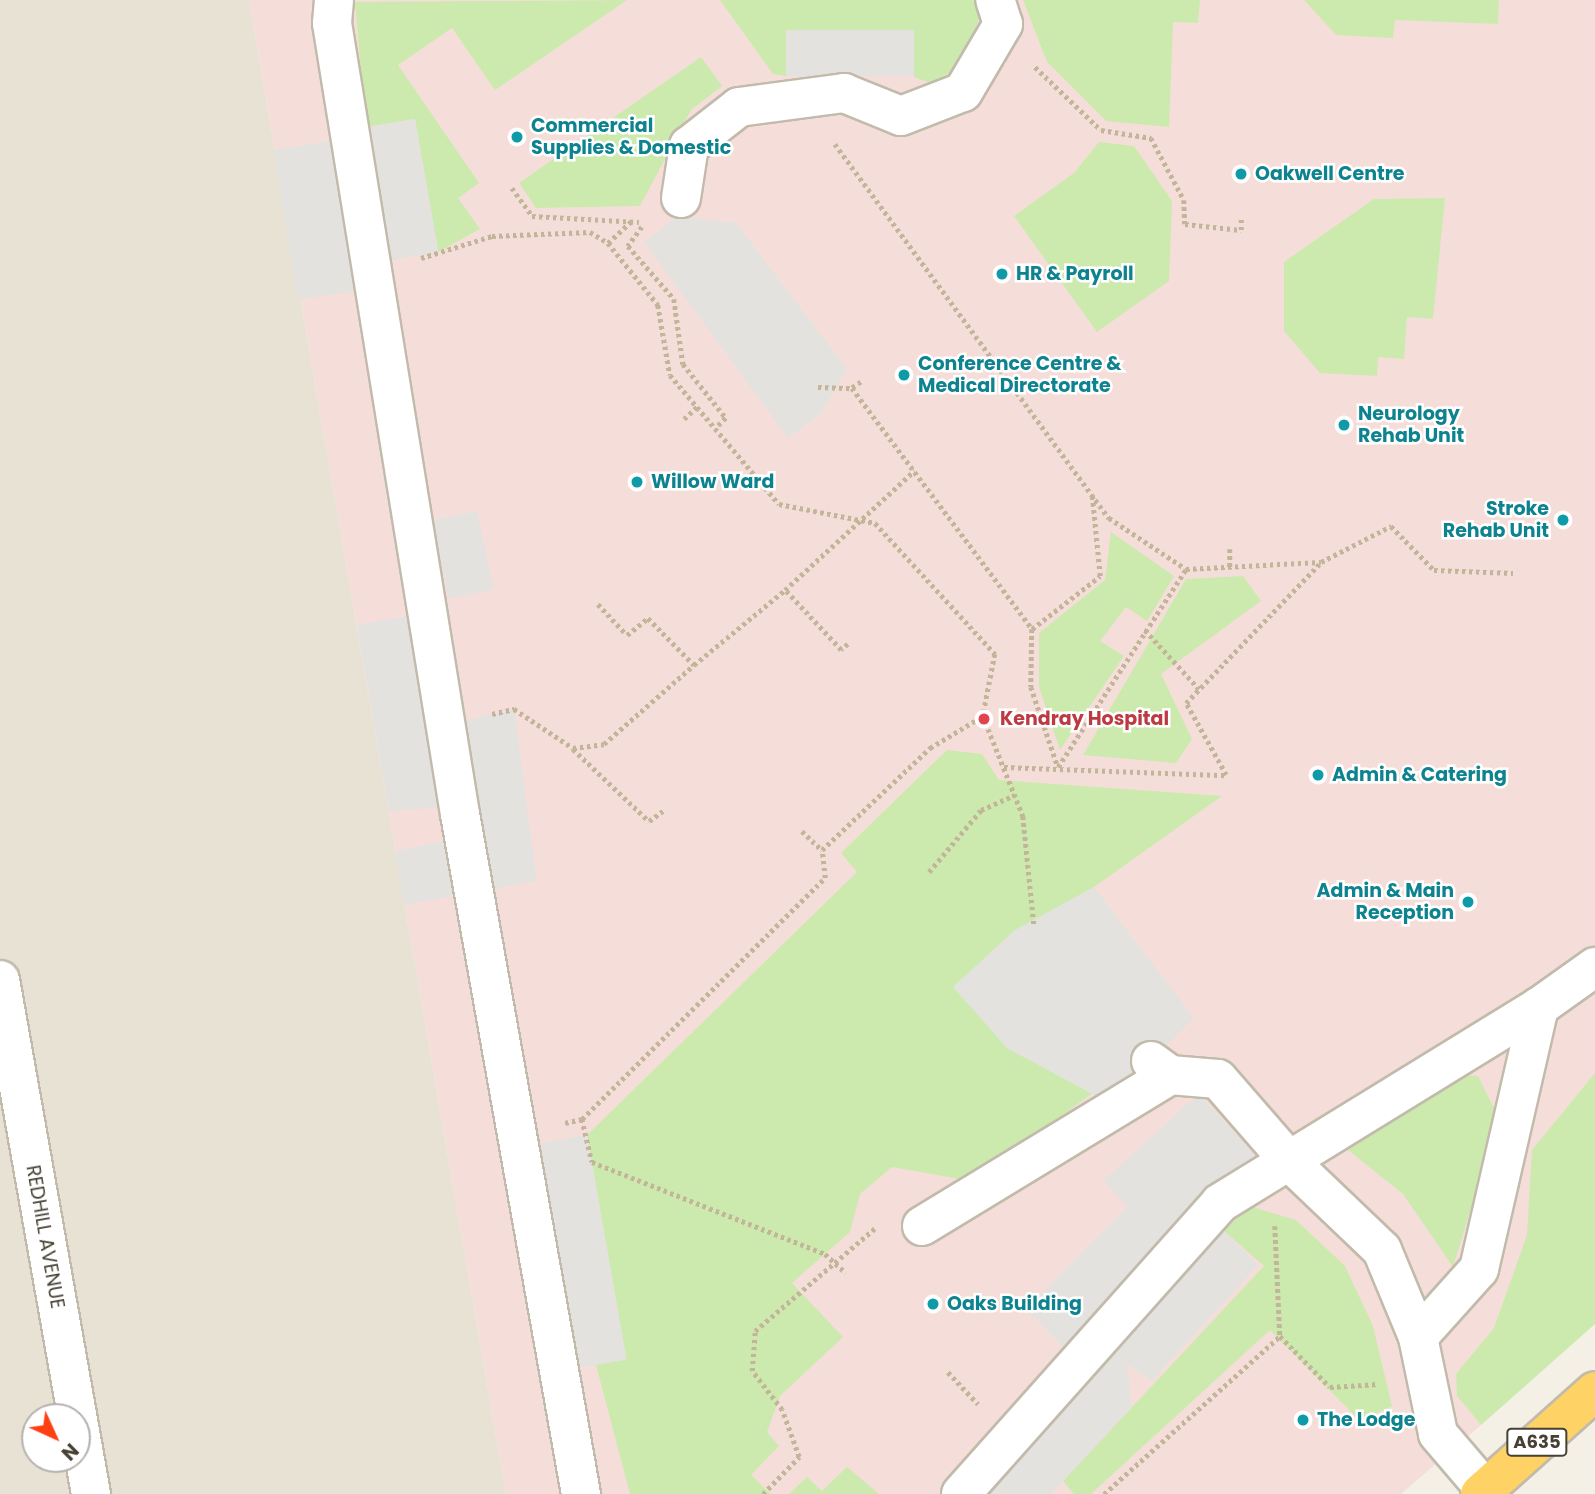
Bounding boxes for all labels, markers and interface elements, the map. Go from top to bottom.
place label: Commercial Supplies & Domestic [531,115,731,159]
marker: Commercial Supplies & Domestic [509,129,525,145]
place label: Oakwell Centre [1255,163,1405,185]
marker: Oakwell Centre [1233,166,1249,182]
place label: HR & Payroll [1016,263,1134,285]
marker: HR & Payroll [994,266,1010,282]
place label: Conference Centre & Medical Directorate [918,353,1122,397]
marker: Conference Centre & Medical Directorate [896,367,912,383]
place label: Neurology Rehab Unit [1358,403,1464,447]
marker: Neurology Rehab Unit [1336,417,1352,433]
place label: Willow Ward [651,471,774,493]
marker: Willow Ward [629,474,645,490]
place label: Stroke Rehab Unit [1443,498,1549,542]
marker: Stroke Rehab Unit [1555,512,1571,528]
place label: Kendray Hospital [1000,708,1169,730]
marker: Kendray Hospital [974,709,994,729]
place label: Admin & Catering [1332,764,1507,786]
marker: Admin & Catering [1310,767,1326,783]
place label: Admin & Main Reception [1317,880,1454,924]
marker: Admin & Main Reception [1460,894,1476,910]
street label: REDHILL AVENUE [21,1163,69,1311]
place label: Oaks Building [947,1293,1082,1315]
marker: Oaks Building [925,1296,941,1312]
north arrow [21,1403,91,1473]
place label: The Lodge [1317,1409,1415,1431]
marker: The Lodge [1295,1412,1311,1428]
road number: A635 [1506,1428,1568,1456]
text: N [55,1437,84,1466]

